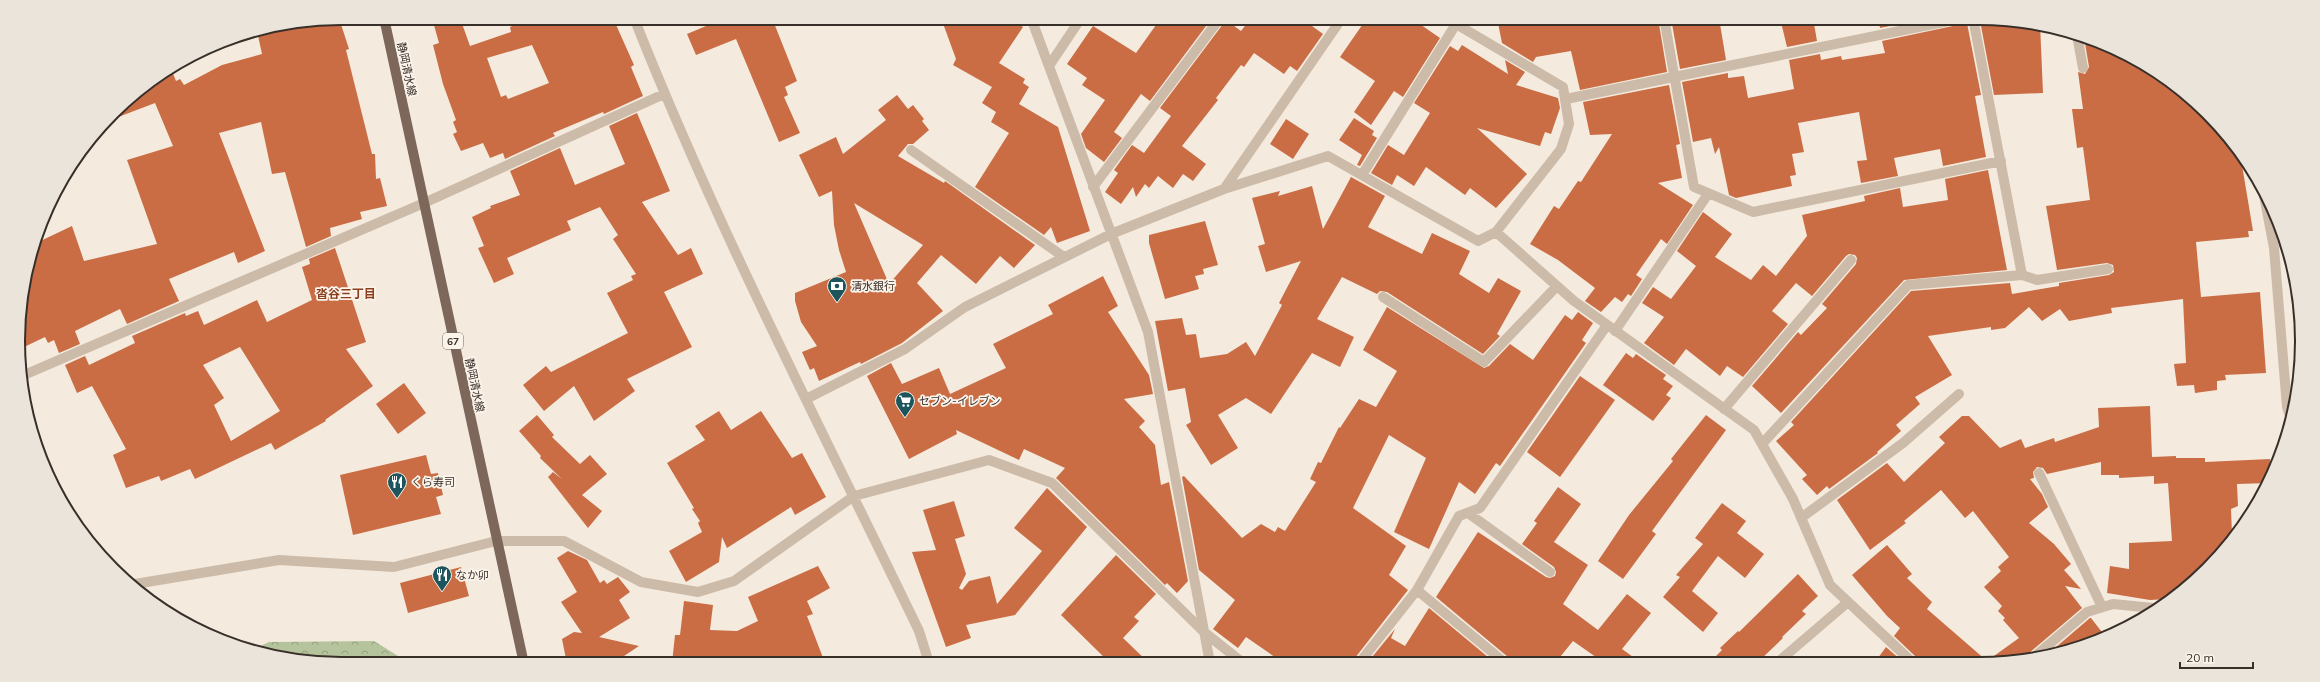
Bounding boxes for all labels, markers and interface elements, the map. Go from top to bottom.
street label: 静岡清水線 [394,41,420,97]
bank icon: 清水銀行 [826,275,848,303]
place label: 清水銀行 [851,279,895,293]
district label: 沓谷三丁目 [316,286,376,301]
road number: 67 [443,333,463,349]
street label: 静岡清水線 [462,357,488,413]
supermarket icon: セブン-イレブン [894,390,916,418]
place label: セブン-イレブン [919,394,1001,408]
restaurant icon: くら寿司 [386,471,408,499]
place label: くら寿司 [411,475,455,489]
restaurant icon: なか卯 [431,564,453,592]
place label: なか卯 [456,568,489,582]
scale bar [2180,644,2253,670]
text: 20 m [2186,650,2214,665]

